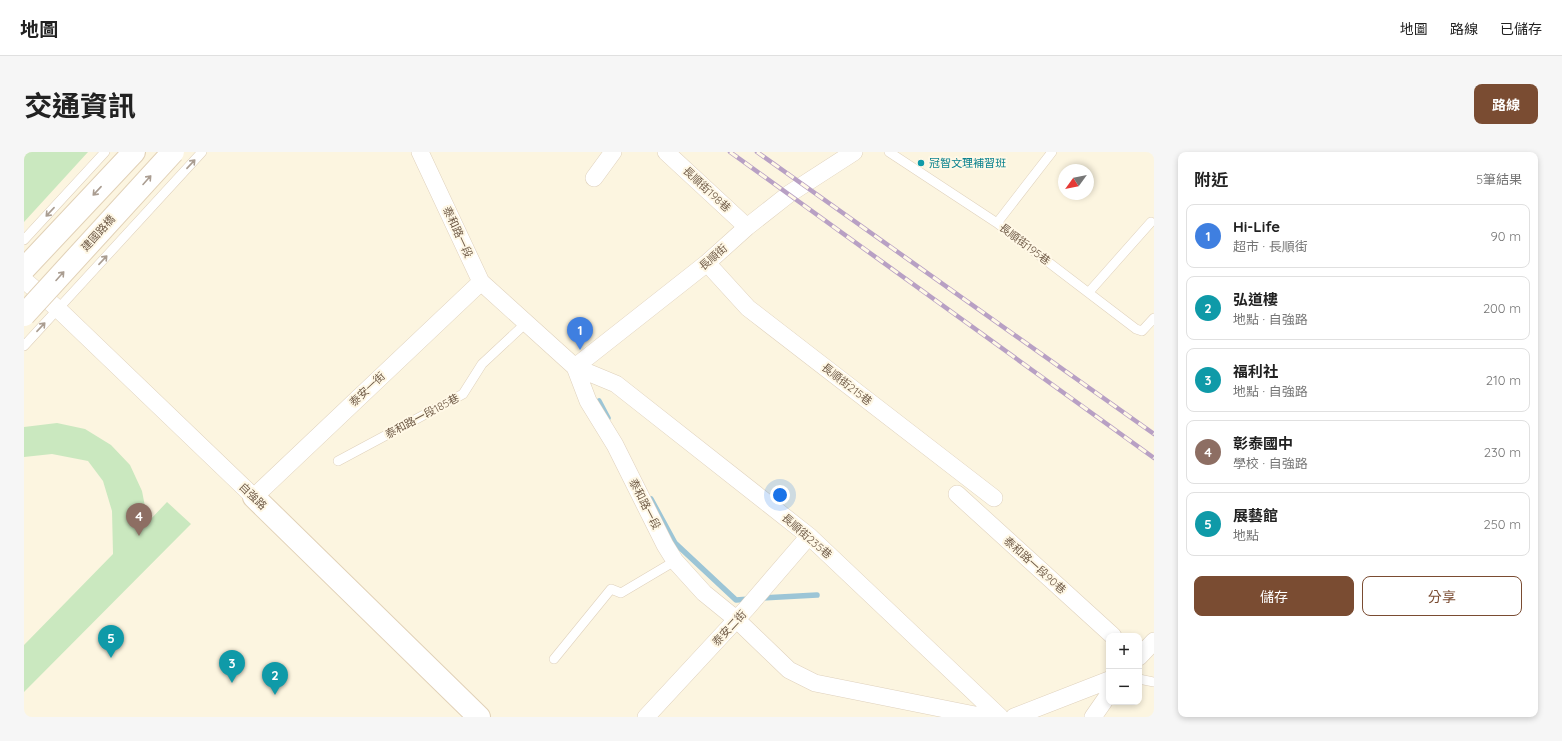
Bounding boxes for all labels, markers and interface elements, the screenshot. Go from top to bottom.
text: 地圖 [20,17,58,41]
text: 地圖 [1400,20,1428,38]
text: 路線 [1450,20,1478,38]
text: 已儲存 [1500,20,1542,38]
button: 路線 [1474,84,1538,124]
text: 交通資訊 [24,88,136,123]
place label: 冠智文理補習班 [929,156,1006,170]
marker: 冠智文理補習班 [916,158,926,168]
one-way arrow [186,159,196,169]
street label: 長順街198巷 [680,163,734,215]
north arrow [1058,164,1094,200]
text: 附近 [1194,169,1228,190]
text: 5筆結果 [1476,171,1522,187]
one-way arrow [143,175,152,185]
one-way arrow [93,186,102,196]
street label: 泰和路一段 [440,204,476,260]
one-way arrow [46,206,55,216]
street label: 建國路橋 [78,212,118,254]
text: Hi-Life [1233,217,1280,236]
street label: 長順街195巷 [997,220,1053,268]
text: 1 [1205,228,1211,244]
text: 90 m [1491,228,1521,244]
text: 超市 · 長順街 [1233,238,1308,254]
street label: 長順街 [696,241,730,273]
one-way arrow [98,255,108,265]
one-way arrow [55,271,64,281]
text: 弘道樓 [1233,290,1278,309]
text: 2 [1204,300,1212,316]
text: 200 m [1483,300,1521,316]
text: 地點 · 自強路 [1233,311,1308,327]
pin: 1 [567,317,593,350]
one-way arrow [36,322,46,332]
street label: 長順街215巷 [819,360,875,408]
text: 福利社 [1233,362,1278,381]
street label: 泰安一街 [346,369,388,409]
text: 3 [1205,372,1211,388]
text: 210 m [1486,372,1521,388]
text: 地點 · 自強路 [1233,383,1308,399]
street label: 泰和路一段185巷 [383,391,461,441]
text: 彰泰國中 [1233,434,1293,453]
text: 4 [1204,444,1212,460]
text: 230 m [1484,444,1521,460]
text: 學校 · 自強路 [1233,455,1308,471]
street label: 泰和路一段 [626,476,664,532]
street label: 自強路 [236,480,270,512]
your location [770,485,790,505]
pin: 4 [126,503,152,536]
text: 展藝館 [1233,506,1278,525]
street label: 長順街235巷 [779,510,835,562]
text: 5 [1204,516,1212,532]
text: 250 m [1484,516,1521,532]
text: 地點 [1233,527,1259,543]
street label: 泰和路一段90巷 [1001,533,1069,597]
button: 儲存 [1194,576,1354,616]
button: 分享 [1362,576,1522,616]
street label: 泰安二街 [709,607,749,649]
pin: 5 [98,625,124,658]
map controls [1106,633,1142,705]
button: + [1106,633,1142,669]
pin: 3 [219,650,245,683]
pin: 2 [262,662,288,695]
button: − [1106,669,1142,705]

